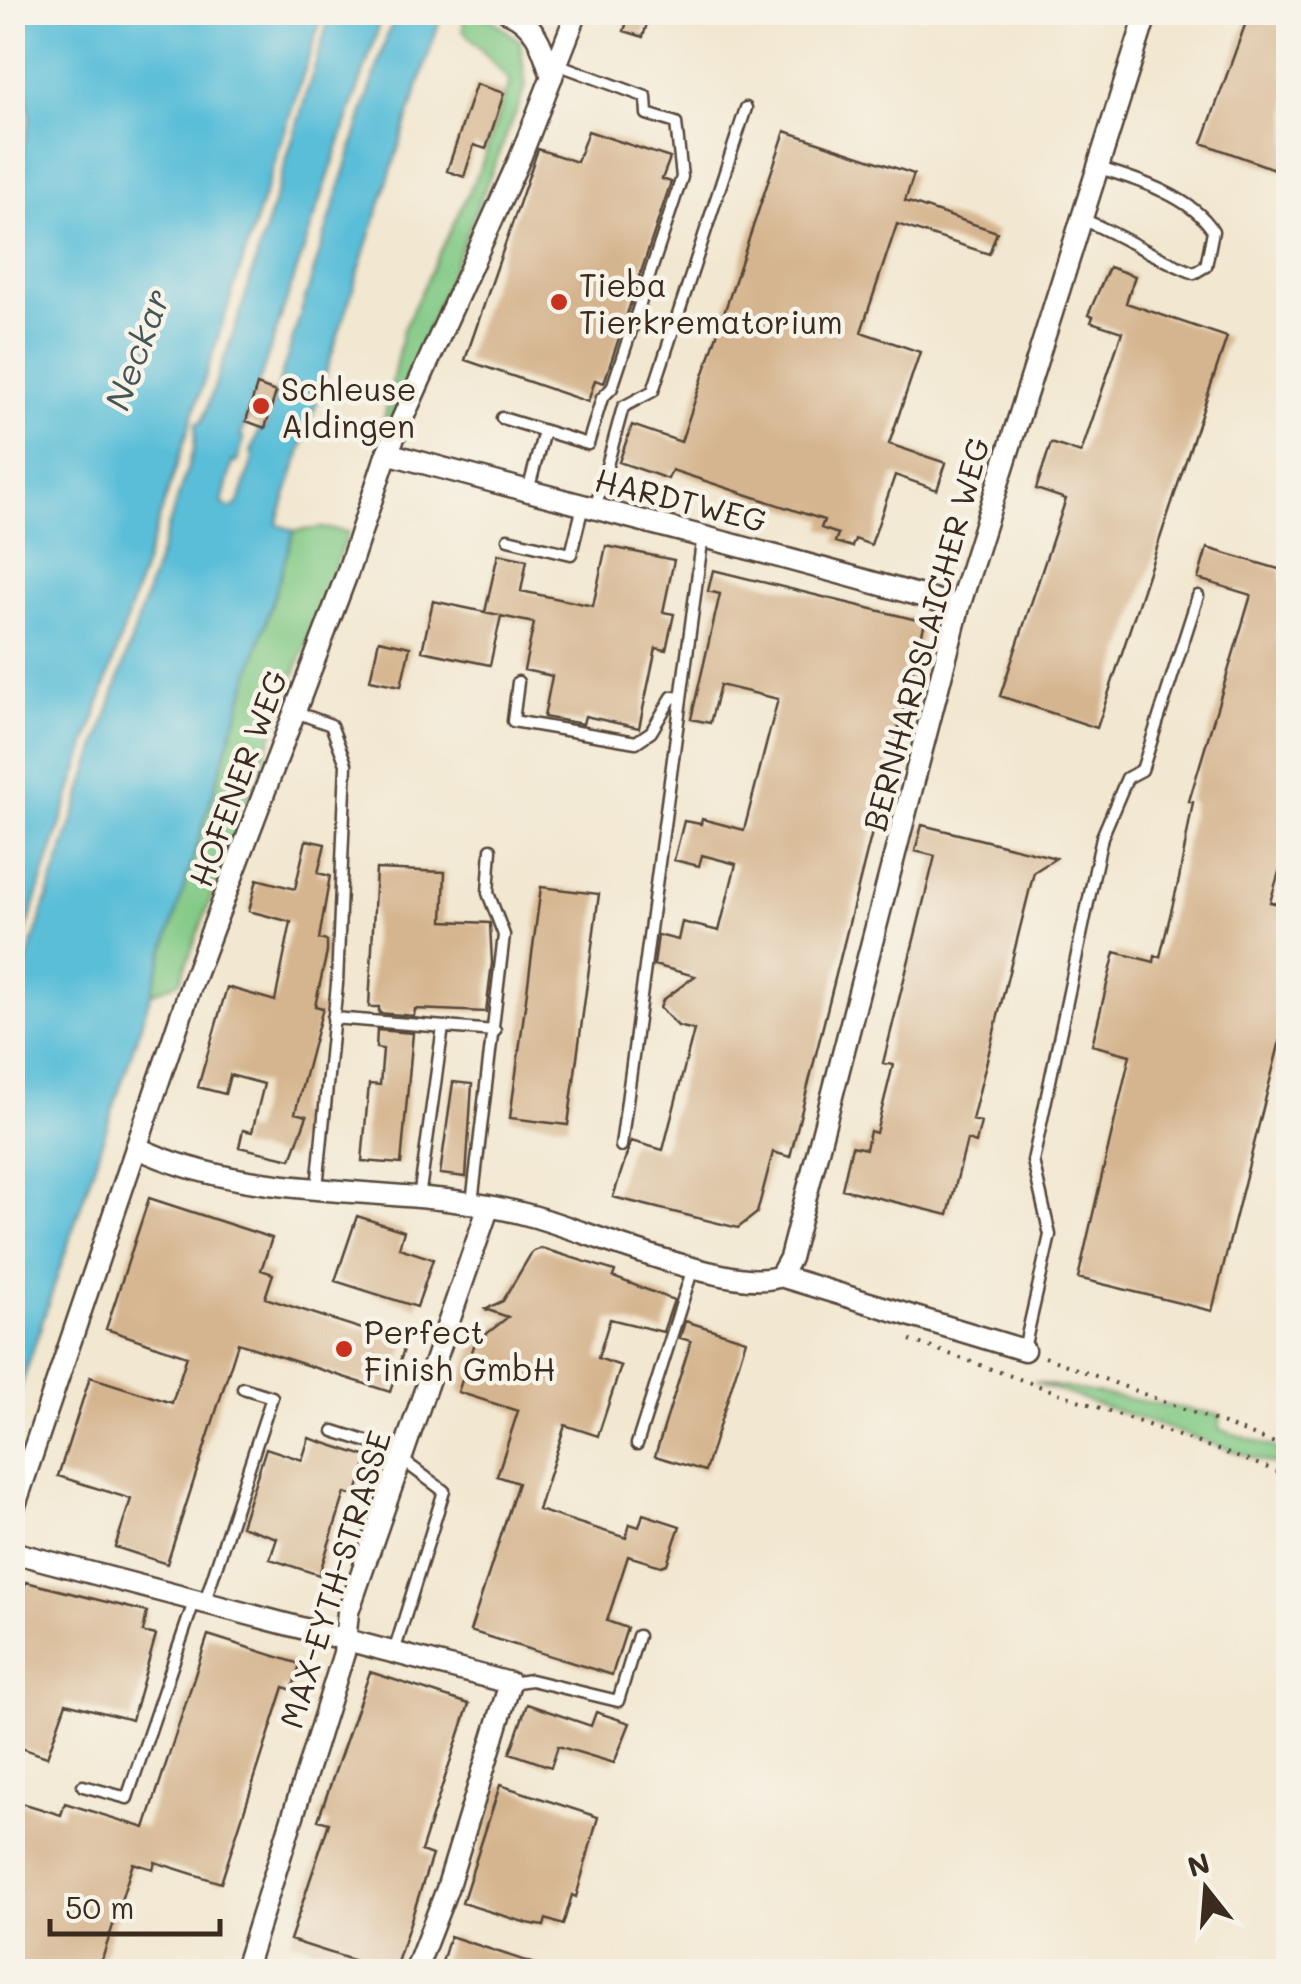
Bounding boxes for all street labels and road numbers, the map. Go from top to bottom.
street label: BERNHARDSLAICHER WEG [852,433,998,835]
street label: HARDTWEG [591,457,771,541]
street label: HOFENER WEG [178,664,296,892]
street label: MAX-EYTH-STRASSE [269,1425,399,1733]

